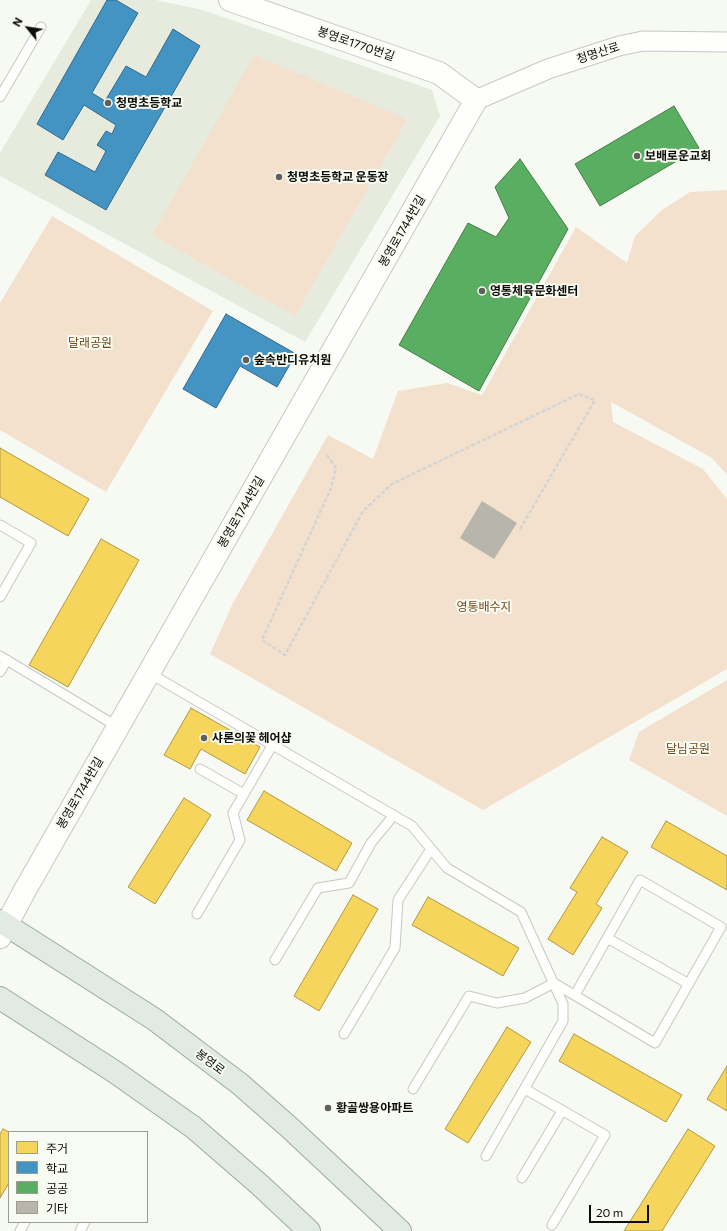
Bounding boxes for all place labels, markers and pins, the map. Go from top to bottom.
place label: 청명초등학교 [116,96,182,110]
marker: 청명초등학교 [103,98,113,108]
place label: 보배로운교회 [645,149,711,163]
marker: 보배로운교회 [632,151,642,161]
place label: 청명초등학교 운동장 [287,170,389,184]
marker: 청명초등학교 운동장 [274,172,284,182]
place label: 영통체육문화센터 [490,284,578,298]
marker: 영통체육문화센터 [477,286,487,296]
place label: 숲속반디유치원 [254,353,331,367]
marker: 숲속반디유치원 [241,355,251,365]
place label: 샤론의꽃 헤어샵 [212,731,292,745]
marker: 샤론의꽃 헤어샵 [199,733,209,743]
place label: 황골쌍용아파트 [336,1101,413,1115]
marker: 황골쌍용아파트 [323,1103,333,1113]

